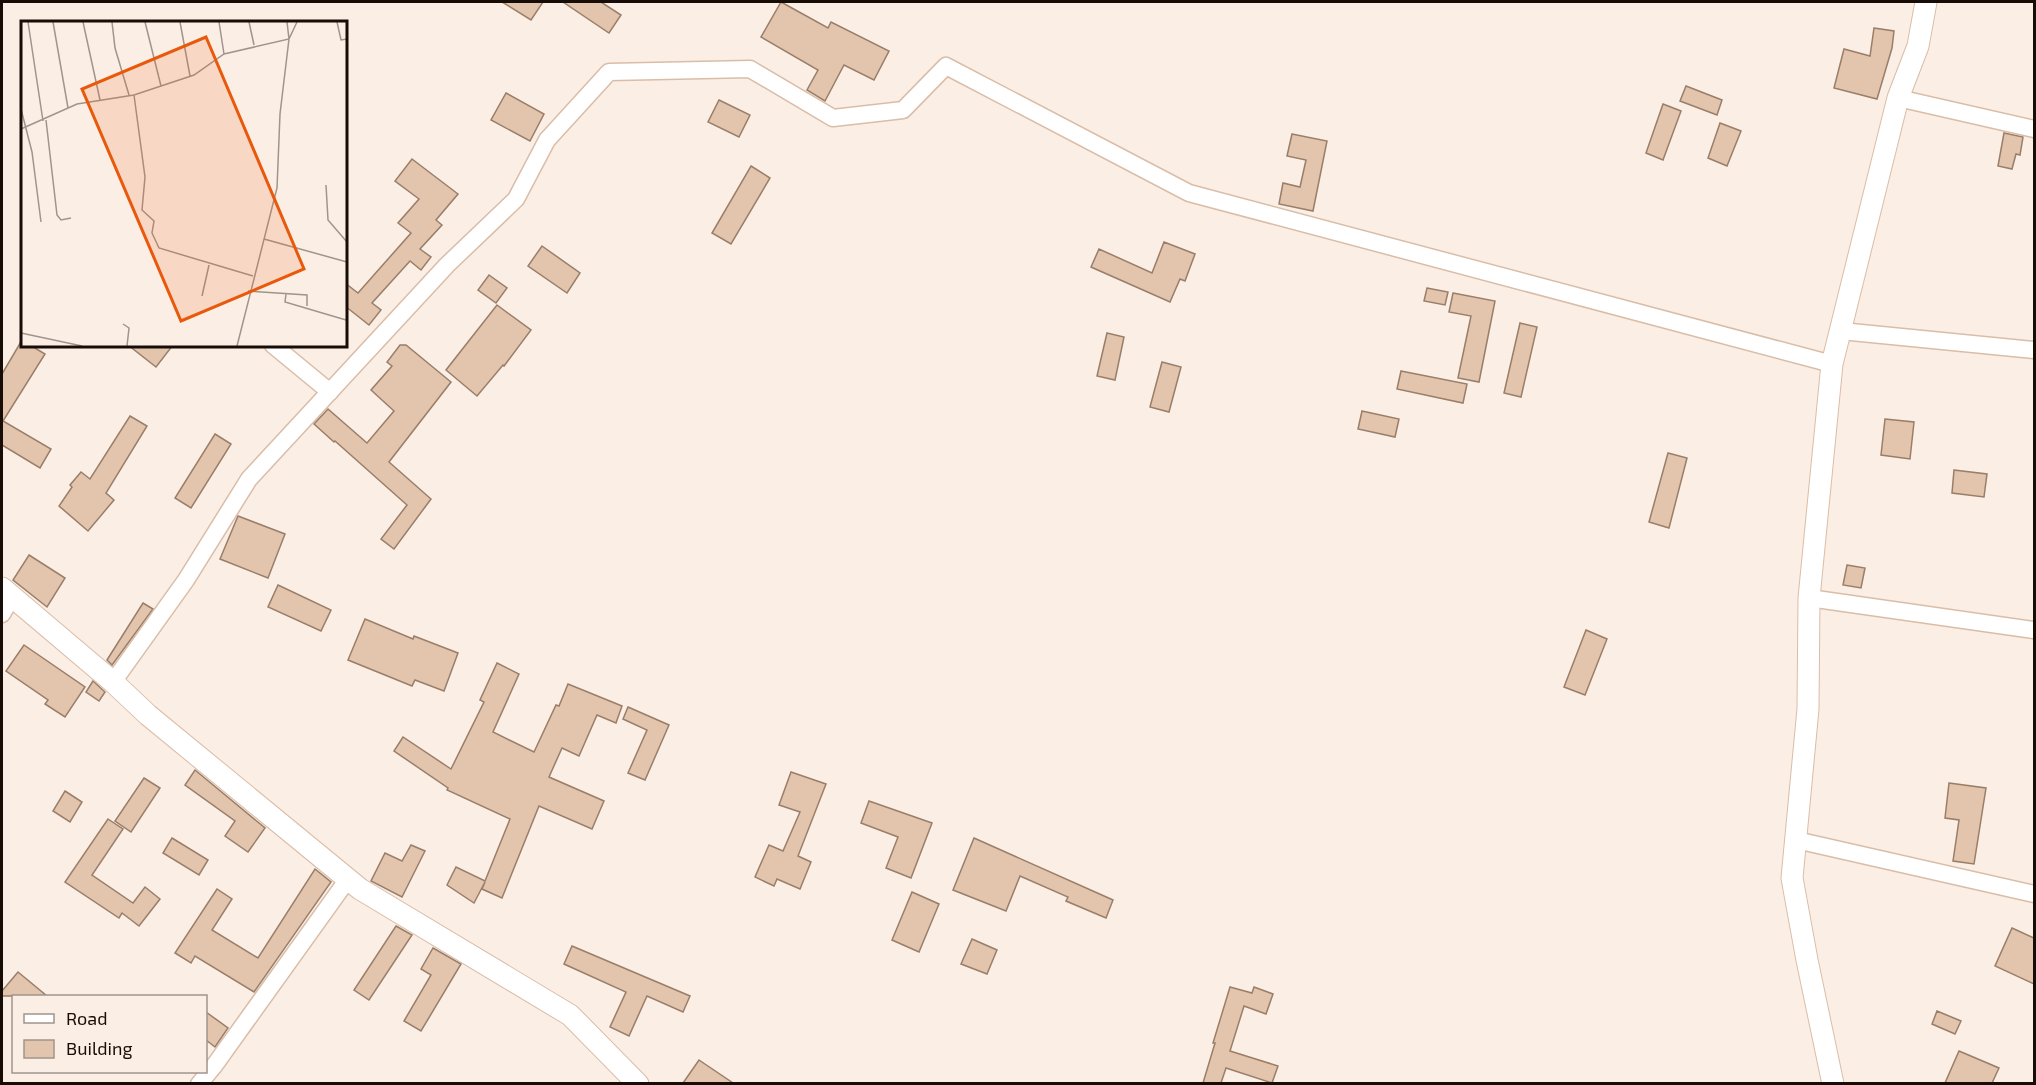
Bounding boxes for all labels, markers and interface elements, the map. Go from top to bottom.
inset map [21,21,346,346]
legend [12,995,207,1073]
text: Road [66,1007,107,1029]
text: Building [66,1037,133,1059]

